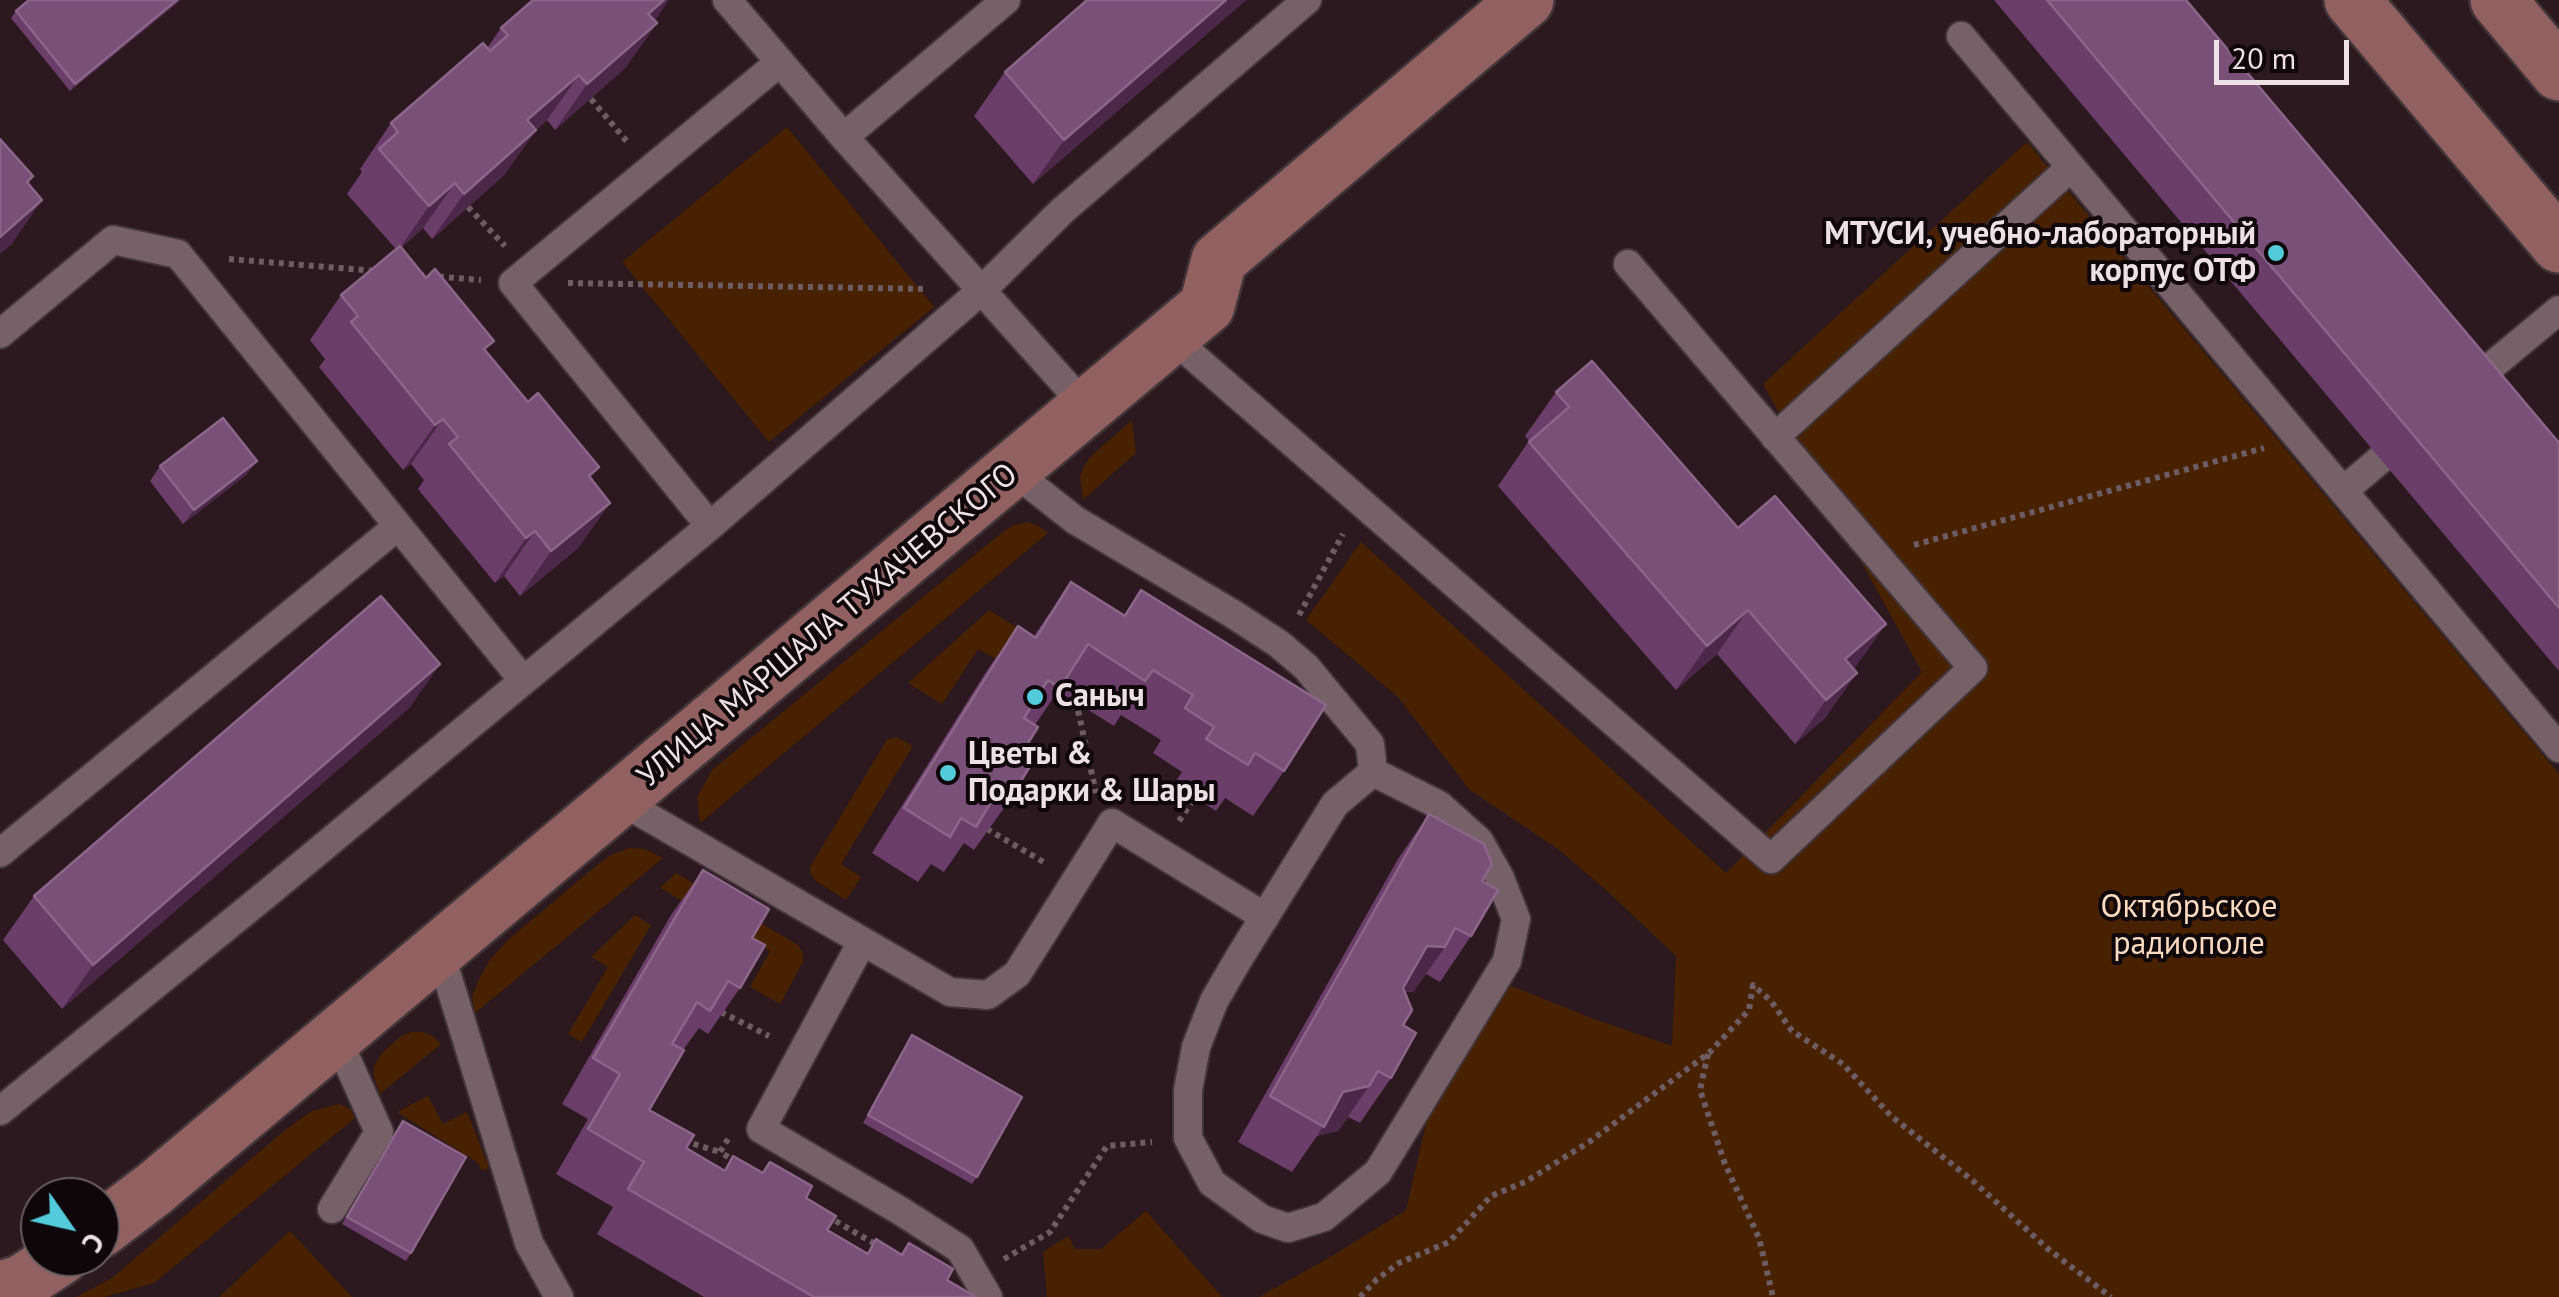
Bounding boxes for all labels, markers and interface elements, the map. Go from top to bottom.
scale bar [2219,20,2354,82]
text: 20 m [2231,38,2296,77]
place label: МТУСИ, учебно-лабораторный корпус ОТФ [1824,216,2256,291]
marker: МТУСИ, учебно-лабораторный корпус ОТФ [2265,242,2287,264]
street label: УЛИЦА МАРШАЛА ТУХАЧЕВСКОГО [630,456,1026,796]
place label: Саныч [1055,678,1145,716]
marker: Саныч [1024,686,1046,708]
place label: Цветы & Подарки & Шары [968,736,1215,811]
marker: Цветы & Подарки & Шары [937,762,959,784]
park label: Октябрьское радиополе [2101,889,2277,964]
north arrow [20,1177,120,1277]
text: С [74,1226,113,1260]

